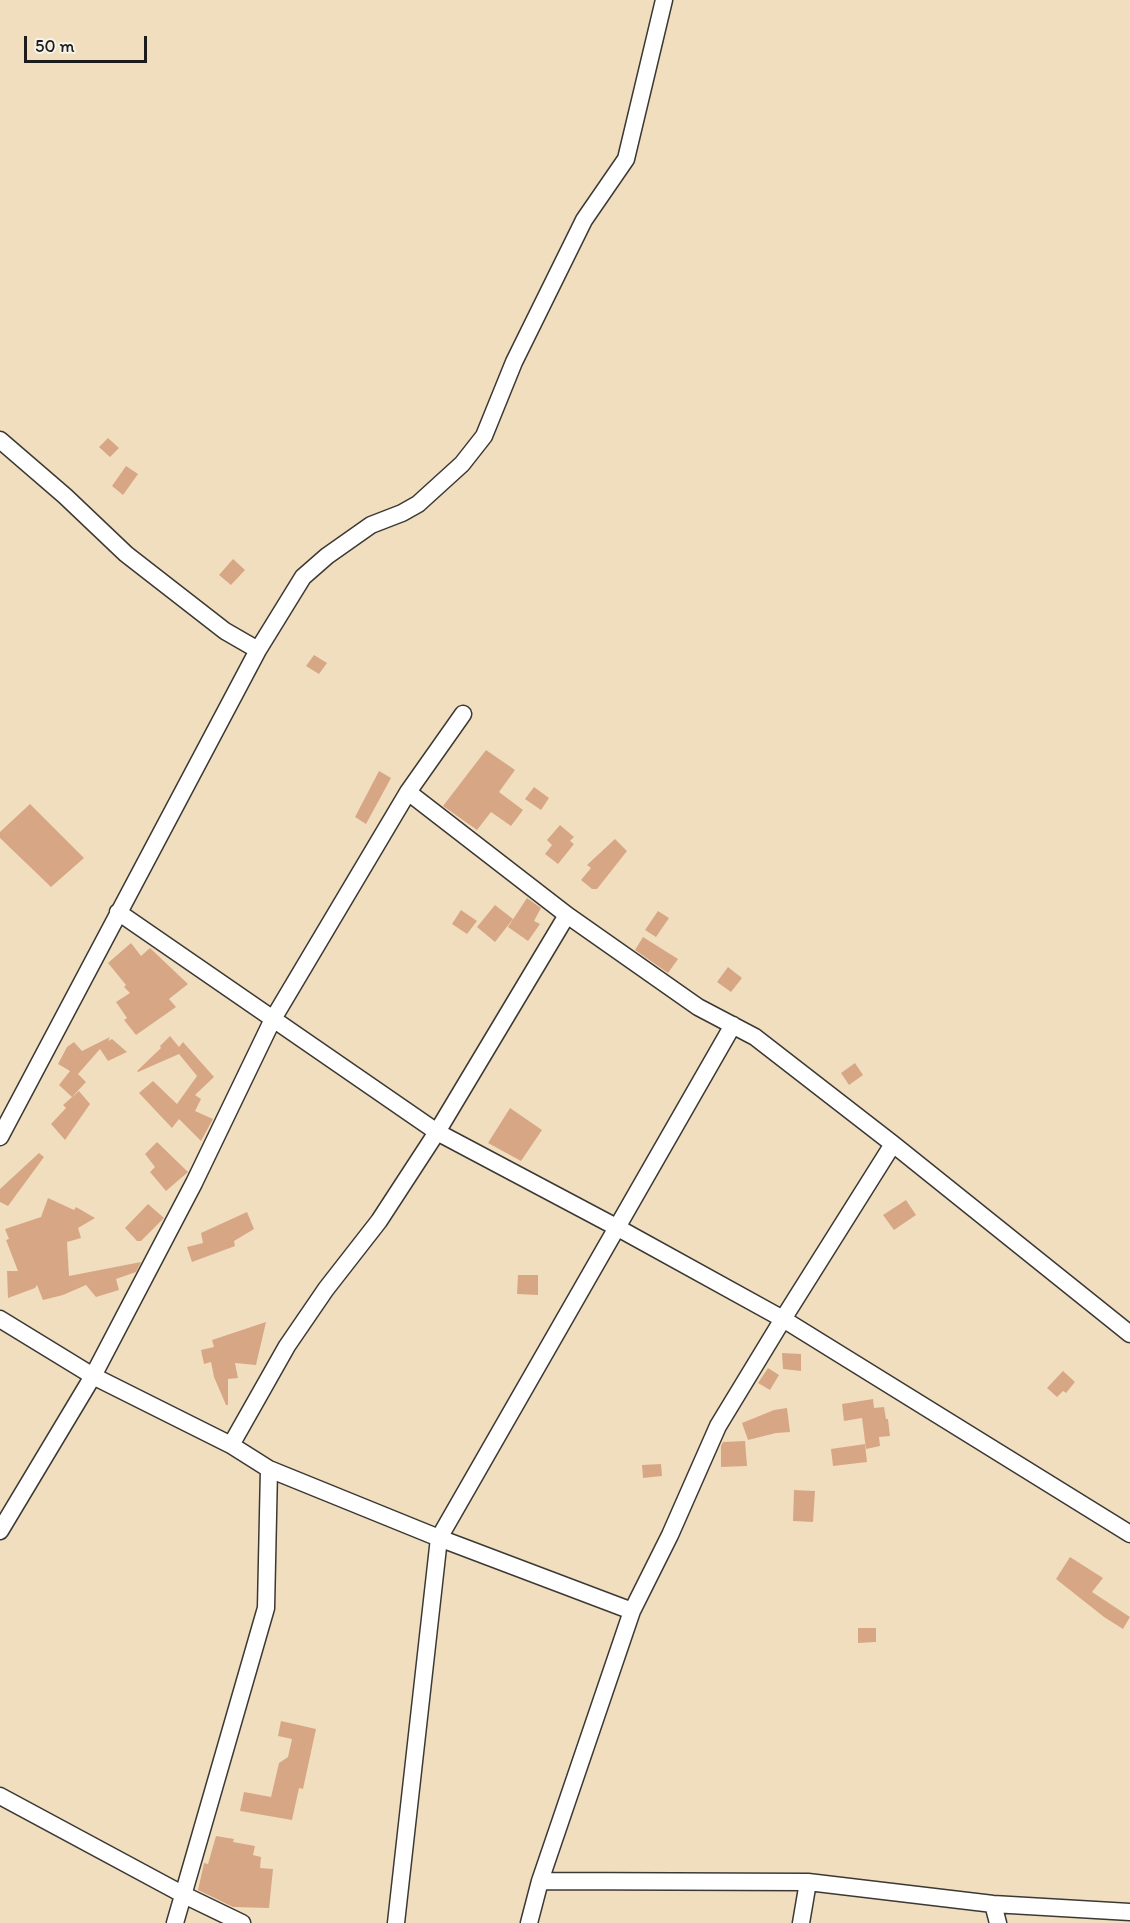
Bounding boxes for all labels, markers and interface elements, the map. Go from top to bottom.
scale bar [27,24,150,62]
text: 50 m [35,35,75,57]

